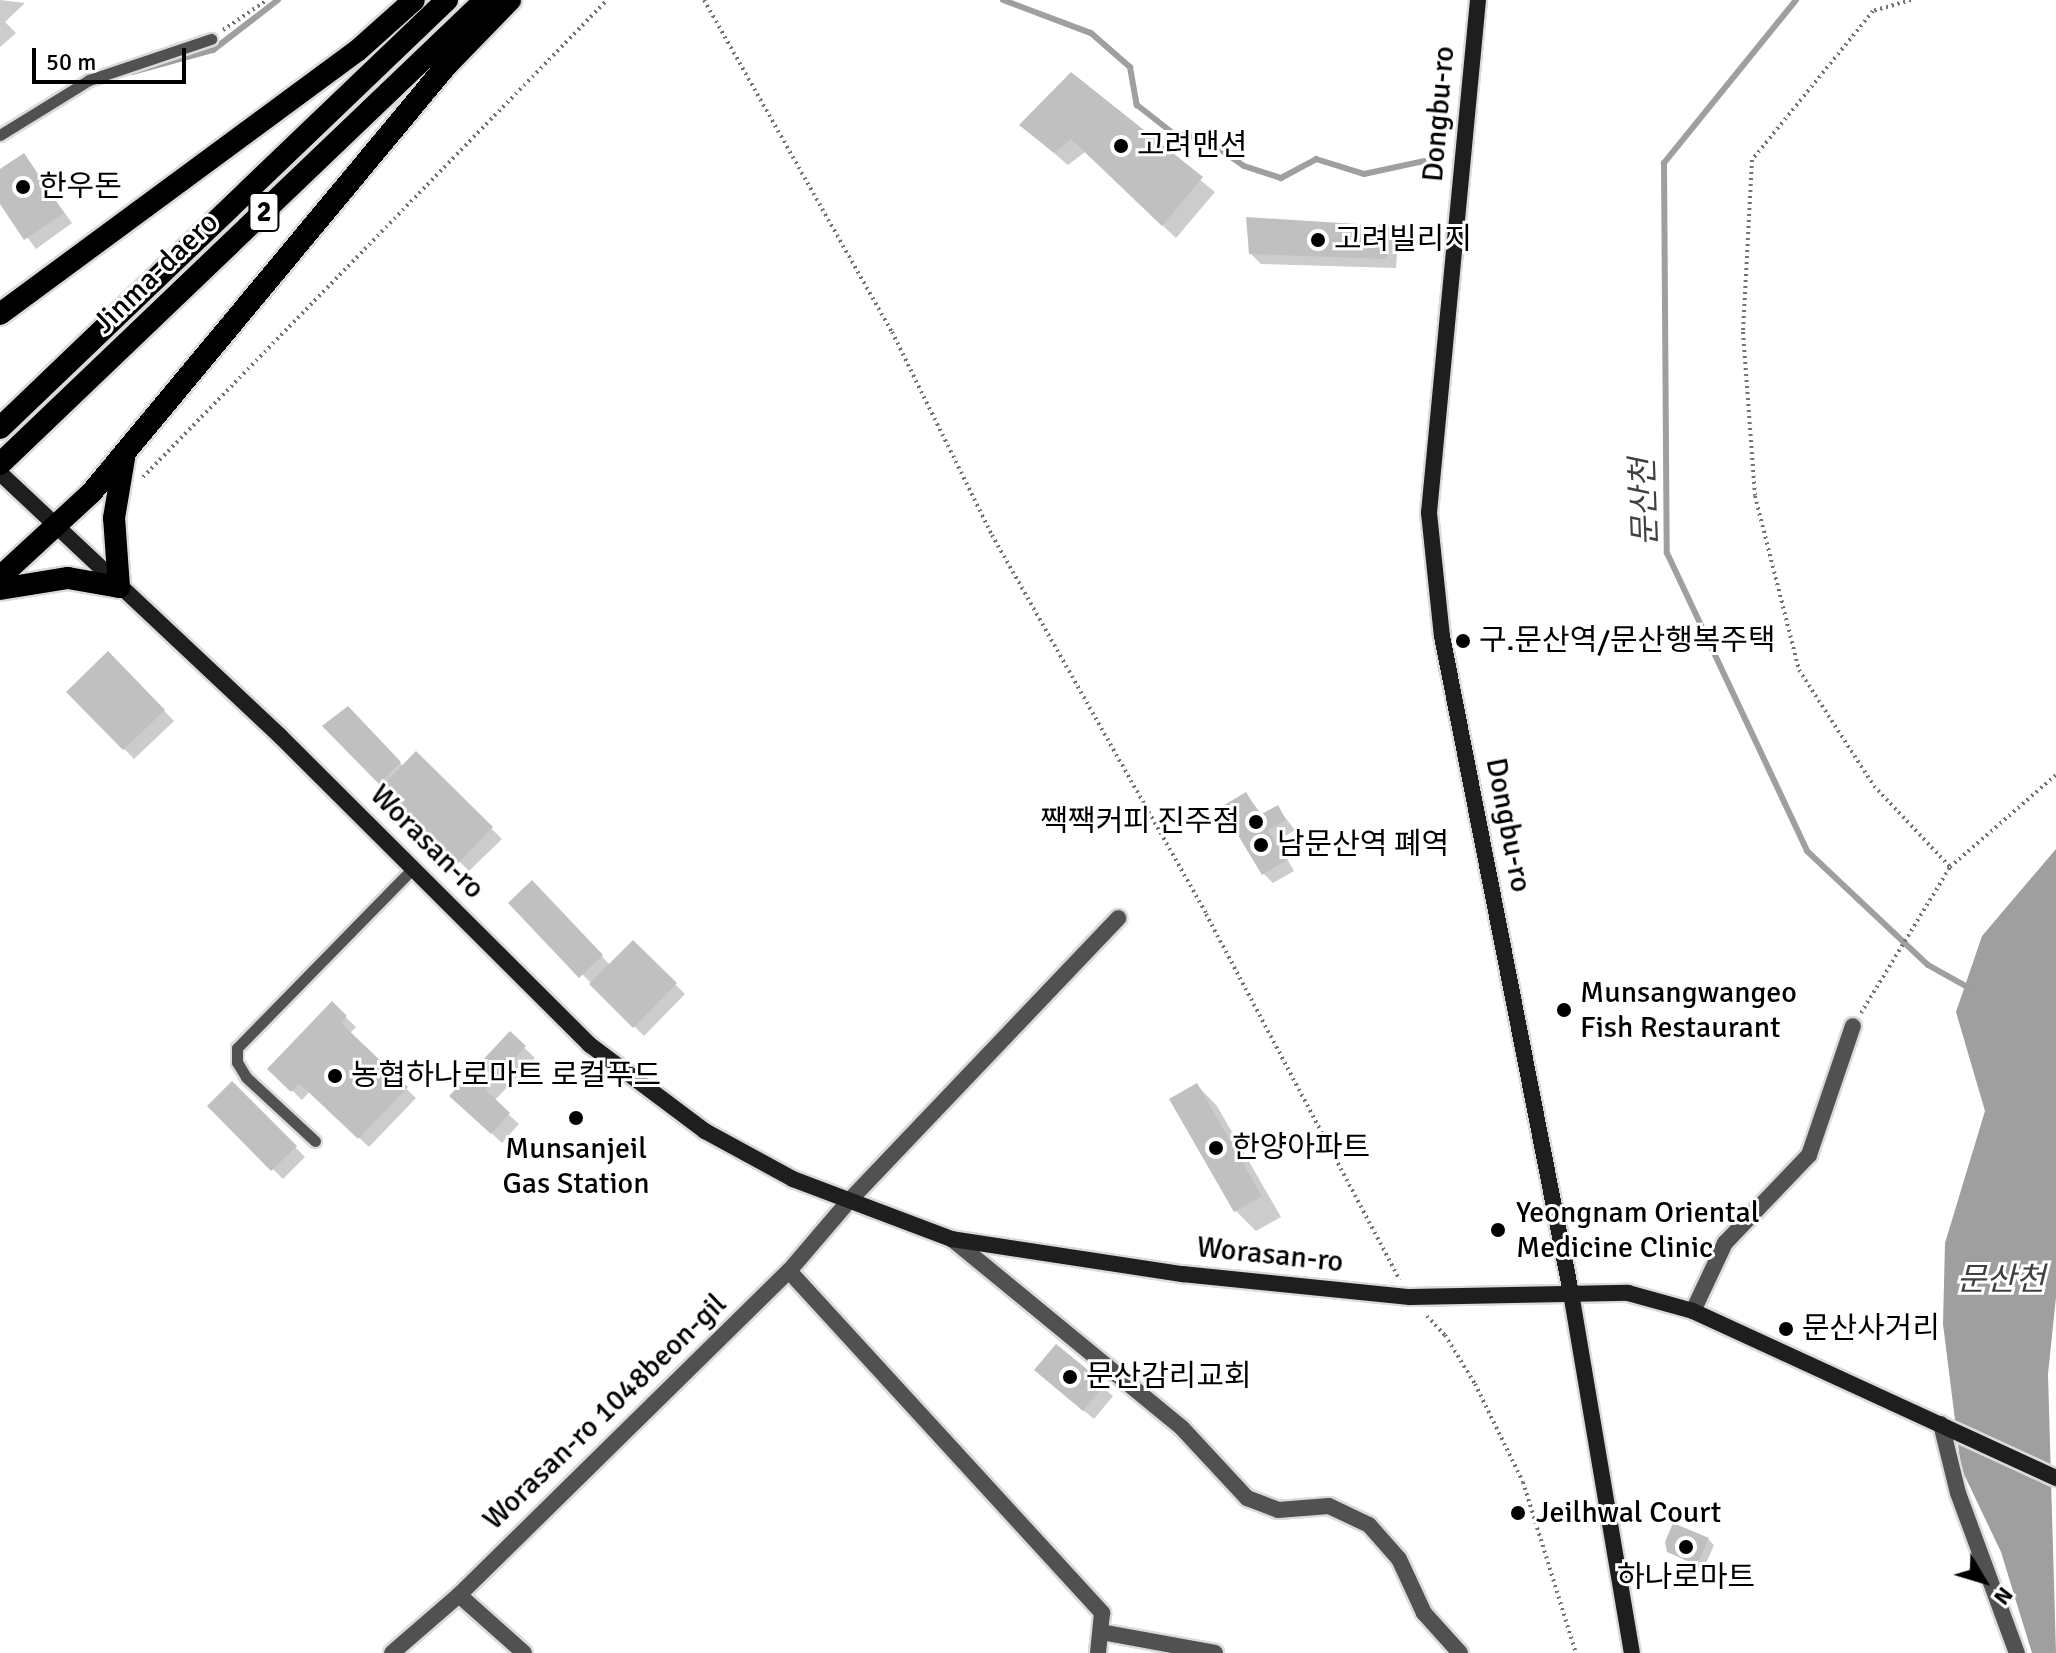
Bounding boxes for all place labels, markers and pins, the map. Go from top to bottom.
place label: 고려맨션 [1137,128,1247,164]
marker: 고려맨션 [1112,137,1130,155]
place label: 한우돈 [39,169,122,205]
marker: 한우돈 [14,178,32,196]
place label: 고려빌리지 [1334,222,1472,258]
marker: 고려빌리지 [1309,231,1327,249]
place label: 구.문산역/문산행복주택 [1479,623,1776,659]
marker: 구.문산역/문산행복주택 [1454,632,1472,650]
place label: 짹짹커피 진주점 [1040,804,1240,840]
marker: 짹짹커피 진주점 [1247,813,1265,831]
place label: 남문산역 폐역 [1277,827,1449,863]
marker: 남문산역 폐역 [1252,836,1270,854]
place label: Munsangwangeo Fish Restaurant [1580,975,1797,1046]
marker: Munsangwangeo Fish Restaurant [1555,1001,1573,1019]
place label: 농협하나로마트 로컬푸드 [351,1058,661,1094]
marker: 농협하나로마트 로컬푸드 [326,1067,344,1085]
marker: Munsanjeil Gas Station [567,1109,585,1127]
place label: 한양아파트 [1232,1130,1370,1166]
place label: Munsanjeil Gas Station [502,1131,650,1202]
marker: 한양아파트 [1207,1139,1225,1157]
place label: Yeongnam Oriental Medicine Clinic [1516,1195,1760,1266]
marker: Yeongnam Oriental Medicine Clinic [1487,1219,1509,1241]
place label: 문산사거리 [1802,1311,1940,1347]
marker: 문산사거리 [1777,1320,1795,1338]
place label: 문산감리교회 [1086,1359,1252,1395]
marker: 문산감리교회 [1061,1368,1079,1386]
place label: Jeilhwal Court [1536,1495,1721,1531]
marker: Jeilhwal Court [1507,1502,1529,1524]
marker: 하나로마트 [1677,1538,1695,1556]
place label: 하나로마트 [1617,1560,1755,1596]

